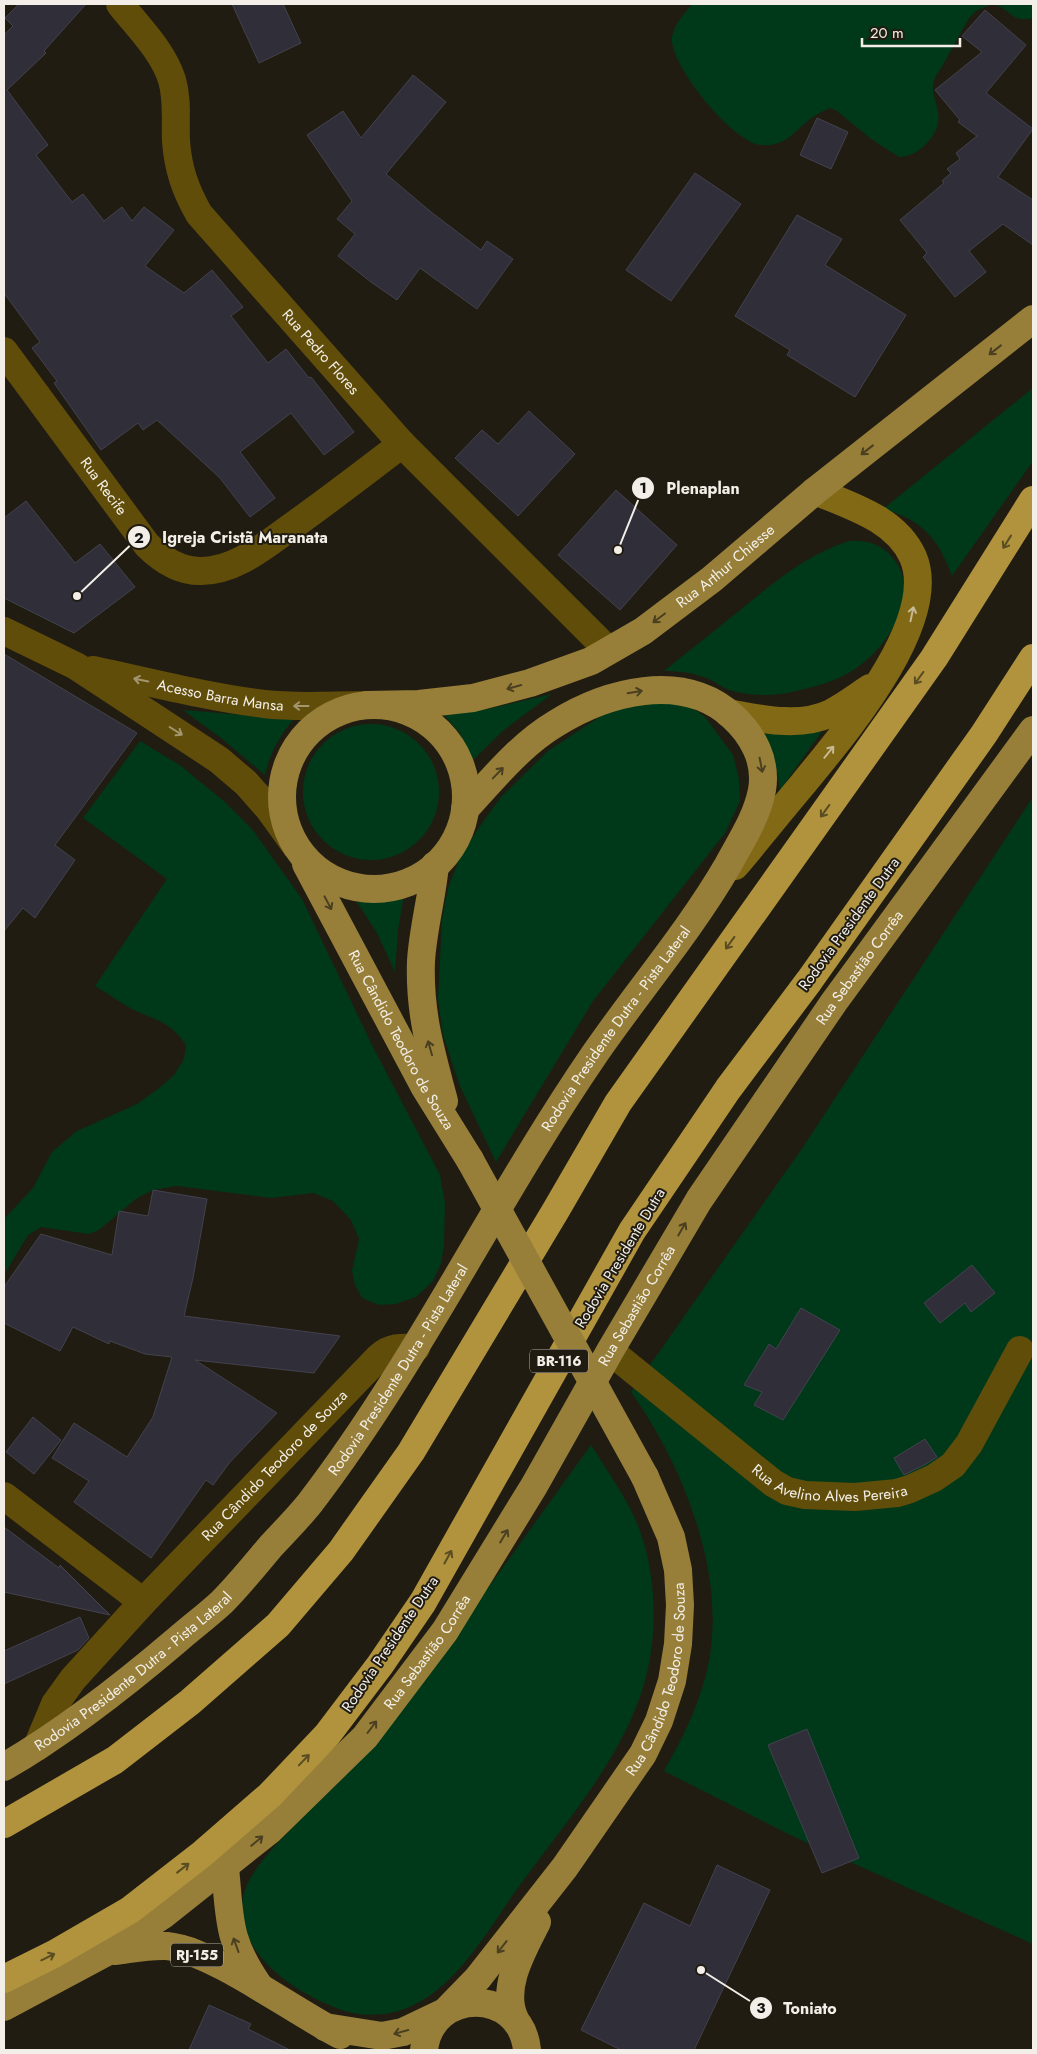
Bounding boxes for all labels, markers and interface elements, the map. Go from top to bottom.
scale bar [862,15,960,47]
text: 20 m [870,22,904,44]
street label: Rua Pedro Flores [277,304,364,399]
one-way arrow [989,344,1002,355]
one-way arrow [861,445,874,456]
street label: Rua Recife [75,453,133,520]
callout: Plenaplan [631,473,749,504]
text: 1 [639,477,647,499]
text: Plenaplan [666,477,740,500]
street label: Rua Arthur Chiesse [671,519,780,613]
callout: Igreja Cristã Maranata [127,522,337,553]
text: Igreja Cristã Maranata [162,526,328,549]
text: 2 [134,527,144,549]
one-way arrow [1002,534,1012,548]
one-way arrow [908,606,917,622]
one-way arrow [652,613,666,623]
one-way arrow [914,671,925,685]
street label: Acesso Barra Mansa [155,674,284,717]
one-way arrow [133,675,149,684]
one-way arrow [506,683,522,693]
one-way arrow [626,686,642,696]
one-way arrow [293,701,310,711]
one-way arrow [169,726,183,736]
one-way arrow [823,746,834,759]
one-way arrow [757,757,767,773]
one-way arrow [492,767,504,780]
one-way arrow [820,803,830,817]
street label: Rodovia Presidente Dutra [793,853,905,995]
one-way arrow [323,895,333,909]
street label: Rua Sebastião Corrêa [810,906,909,1029]
street label: Rodovia Presidente Dutra - Pista Lateral [536,922,696,1136]
one-way arrow [725,936,735,950]
street label: Rua Cândido Teodoro de Souza [343,946,460,1134]
one-way arrow [424,1041,434,1057]
street label: Rodovia Presidente Dutra [569,1184,671,1332]
one-way arrow [677,1221,687,1236]
street label: Rua Sebastião Corrêa [593,1241,681,1370]
street label: Rodovia Presidente Dutra - Pista Lateral [323,1260,474,1480]
road number: BR-116 [530,1350,588,1372]
street label: Rua Cândido Teodoro de Souza [196,1385,353,1546]
street label: Rua Avelino Alves Pereira [747,1459,910,1508]
one-way arrow [499,1529,509,1543]
one-way arrow [444,1550,454,1564]
street label: Rodovia Presidente Dutra [336,1572,444,1716]
street label: Rua Cândido Teodoro de Souza [620,1582,691,1780]
street label: Rodovia Presidente Dutra - Pista Lateral [30,1587,237,1757]
street label: Rua Sebastião Corrêa [379,1590,476,1714]
one-way arrow [367,1721,378,1734]
one-way arrow [298,1753,310,1766]
one-way arrow [250,1835,263,1846]
one-way arrow [176,1863,189,1874]
one-way arrow [231,1938,240,1953]
one-way arrow [497,1940,508,1953]
road number: RJ-155 [171,1944,223,1966]
one-way arrow [40,1952,55,1962]
callout: Toniato [748,1993,847,2024]
text: 3 [756,1997,766,2019]
text: Toniato [783,1997,837,2020]
one-way arrow [394,2028,410,2037]

